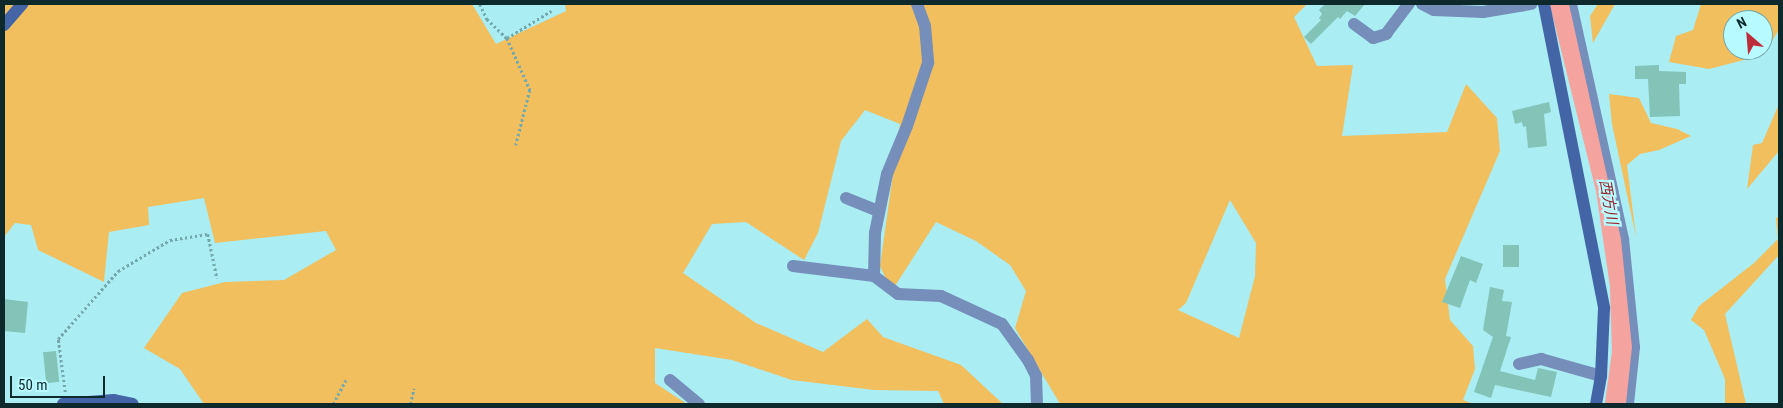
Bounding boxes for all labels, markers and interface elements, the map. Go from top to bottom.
north arrow [1723,10,1773,60]
text: N [1734,13,1749,32]
water label: 西方川 [1595,178,1621,226]
scale bar [12,366,108,398]
text: 50 m [18,376,48,394]

